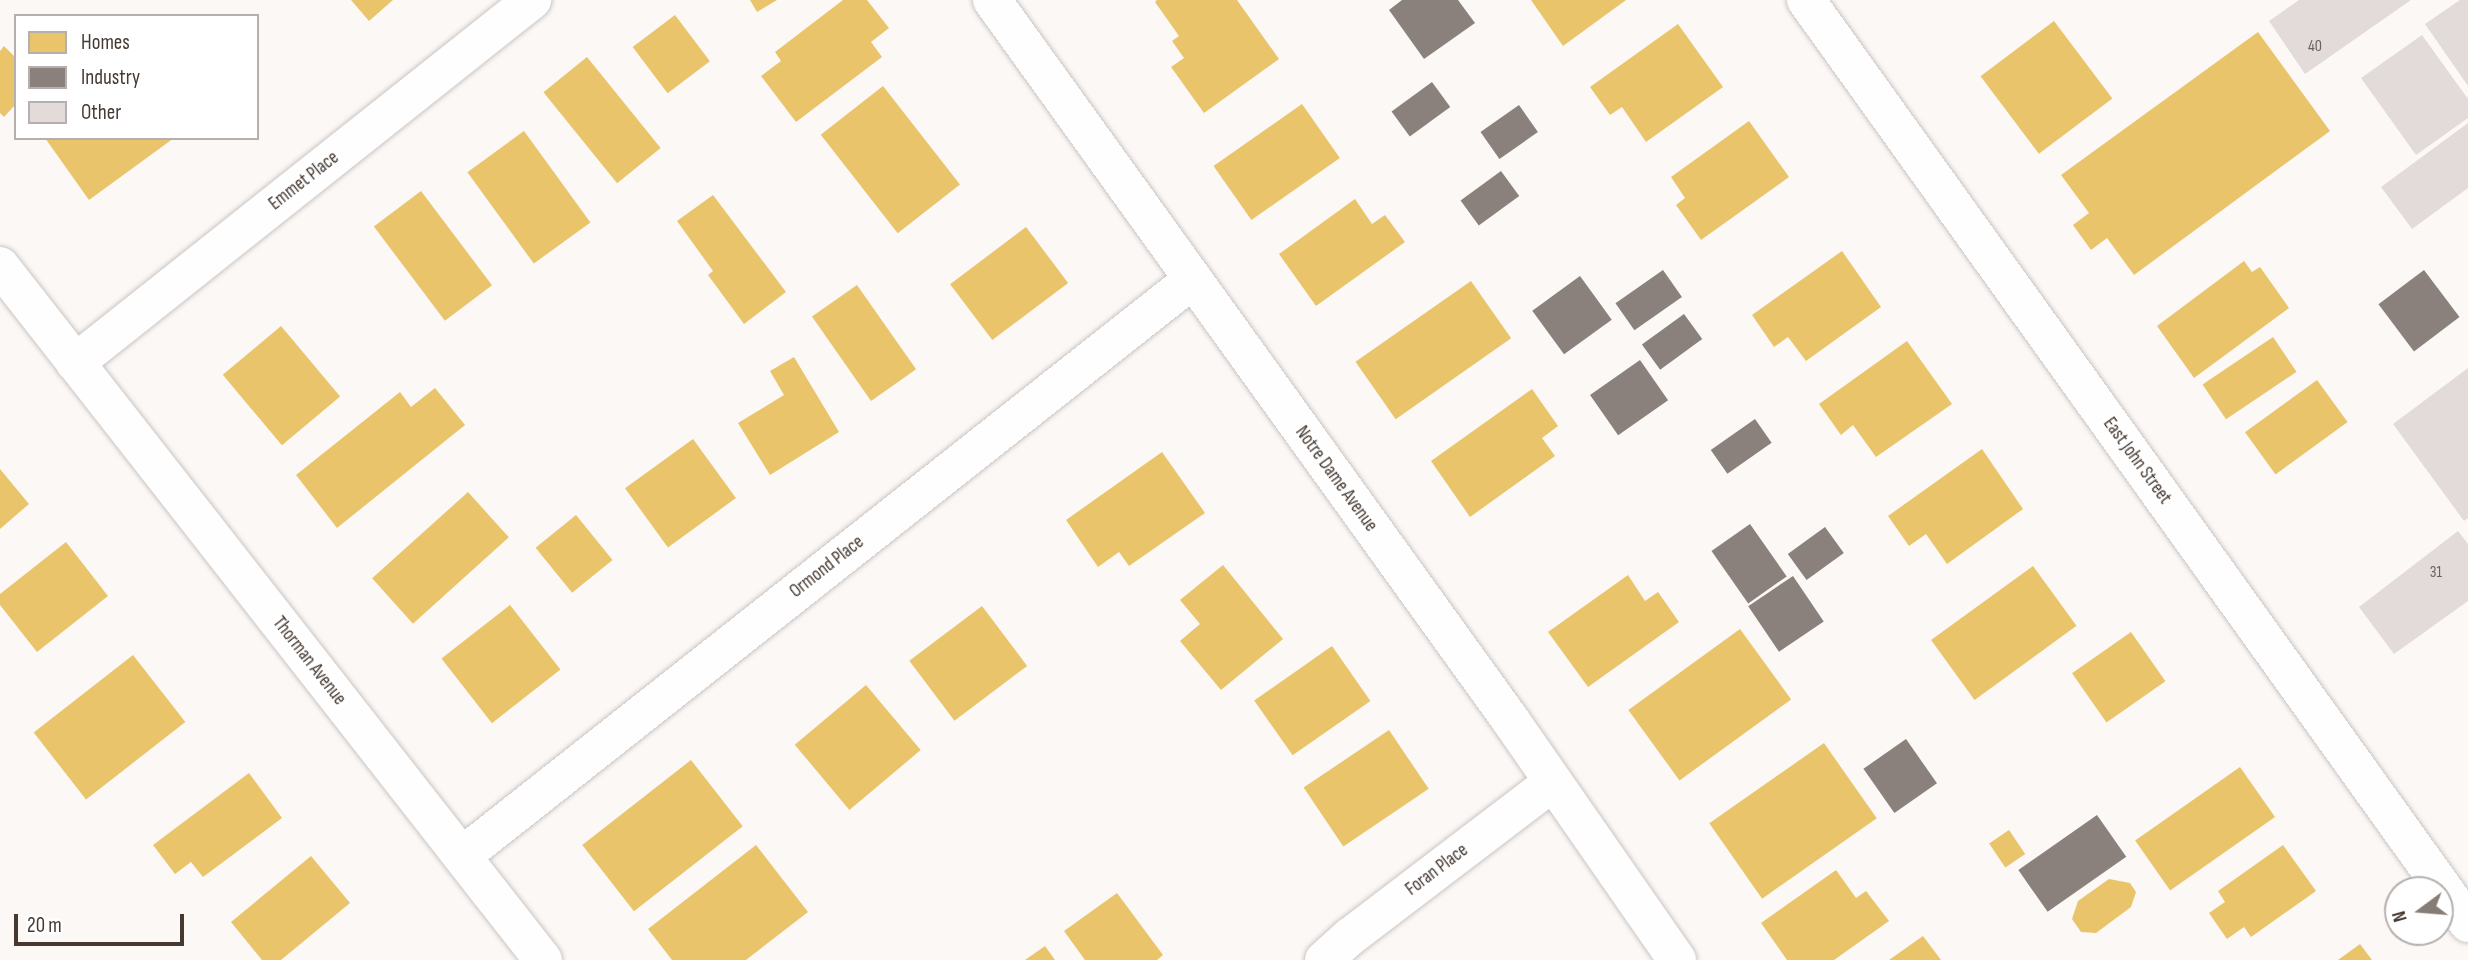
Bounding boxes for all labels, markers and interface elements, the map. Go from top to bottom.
legend [14,14,259,140]
text: Homes [81,30,130,55]
house number: 40 [2308,37,2322,57]
text: Industry [81,65,140,90]
text: Other [81,100,121,125]
street label: Emmet Place [264,147,344,215]
street label: East John Street [2098,413,2176,509]
street label: Notre Dame Avenue [1290,422,1382,536]
street label: Ormond Place [785,531,869,603]
house number: 31 [2430,563,2442,583]
street label: Thorman Avenue [267,612,351,710]
street label: Foran Place [1401,839,1473,901]
north arrow [2384,876,2454,946]
scale bar [18,900,187,944]
text: N [2388,908,2413,924]
text: 20 m [27,913,62,938]

